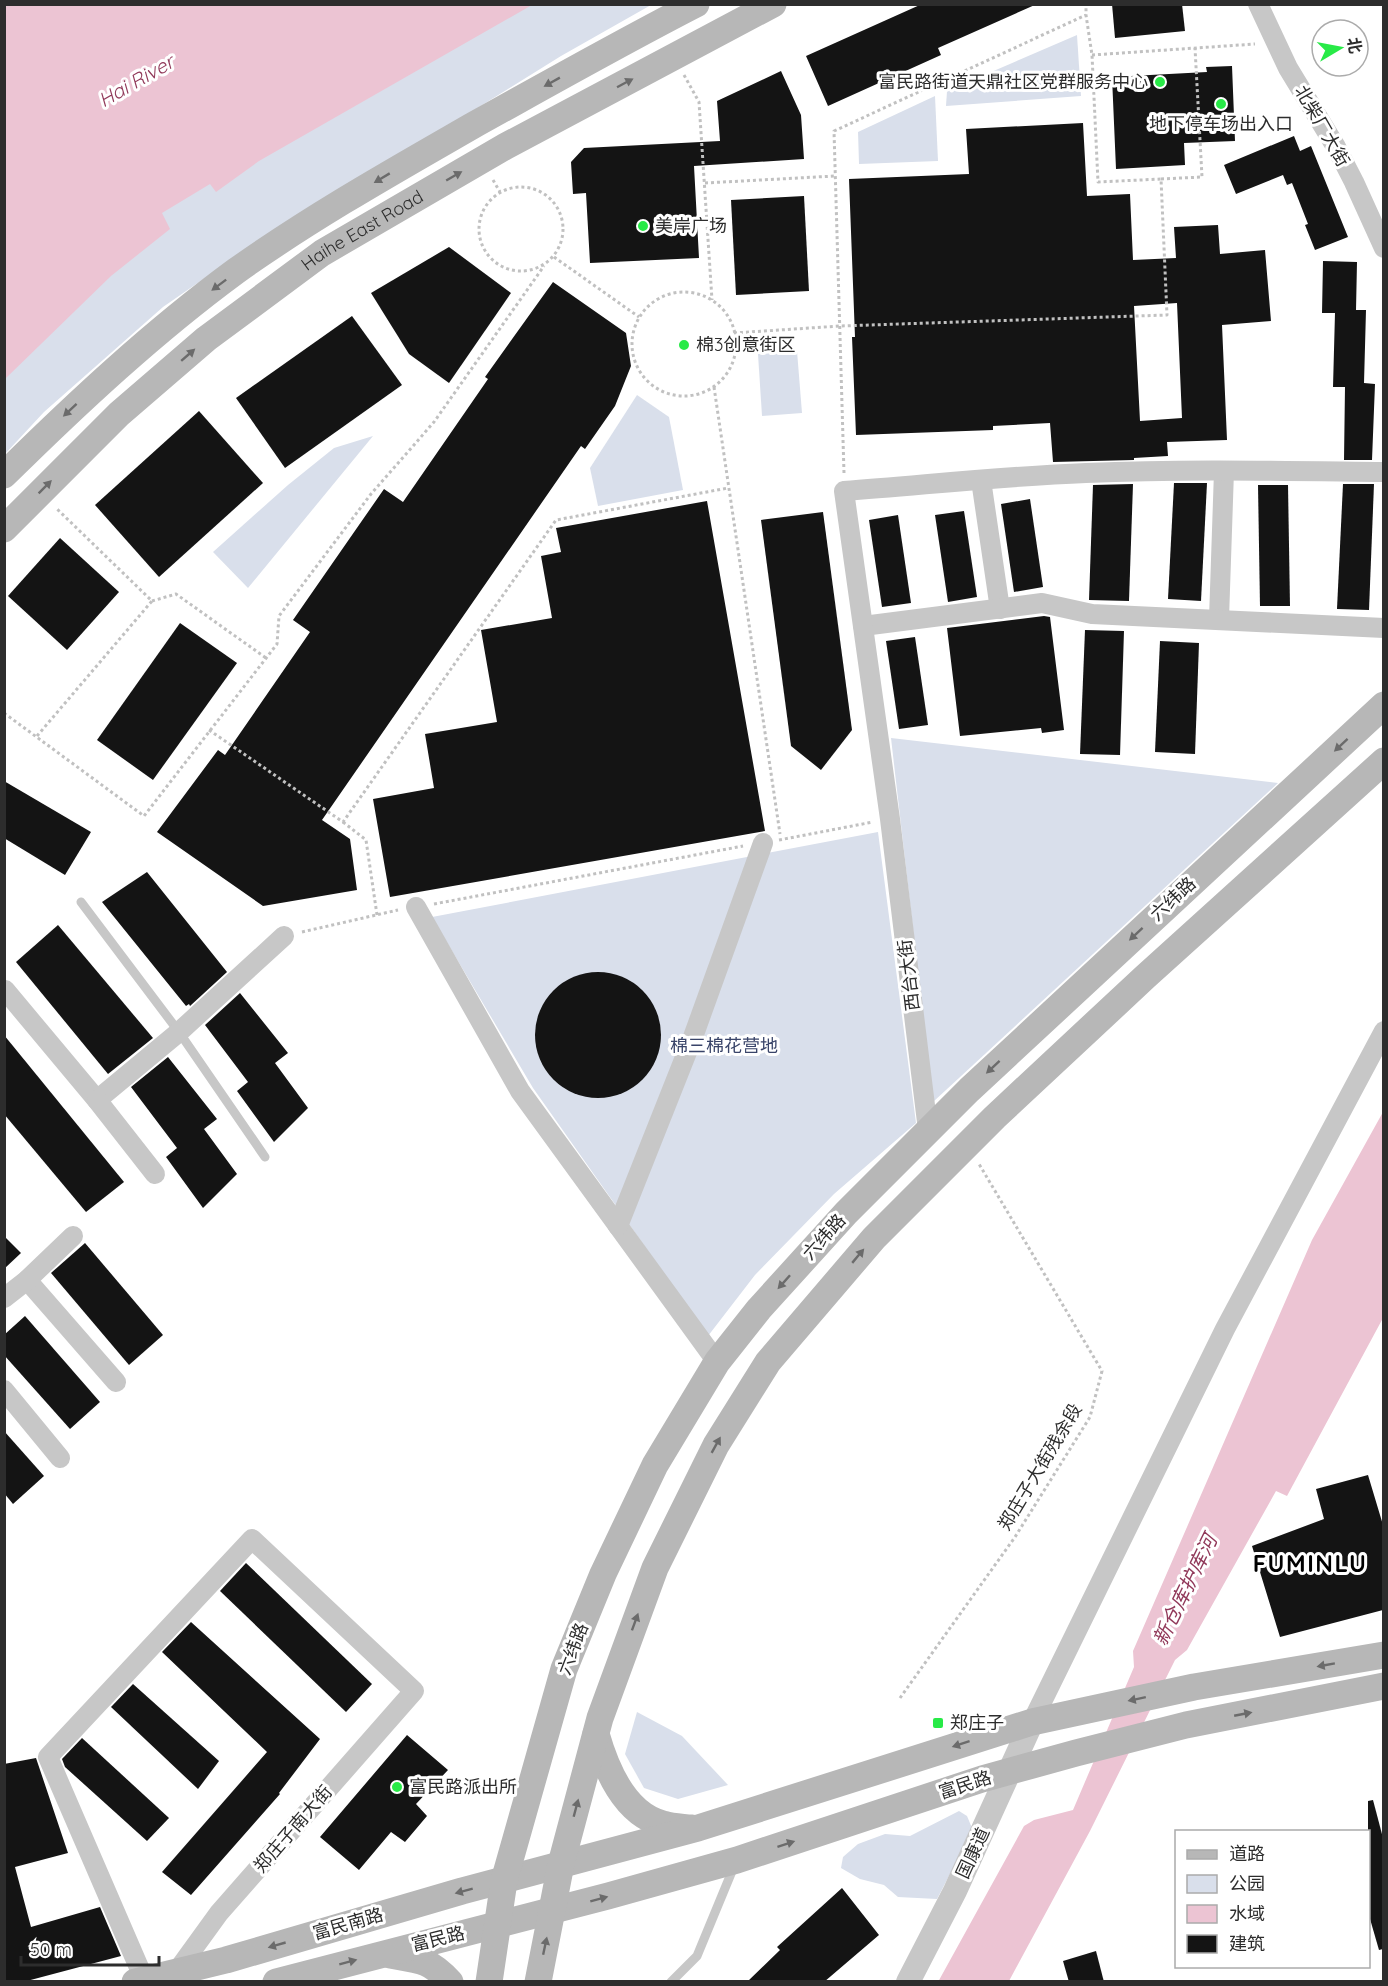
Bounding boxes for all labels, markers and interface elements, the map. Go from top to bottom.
north arrow [1310,18,1370,78]
text: 北 [1344,36,1366,55]
water label: Hai River [93,48,180,112]
place label: 富民路街道天鼎社区党群服务中心 [878,70,1148,93]
marker: 富民路街道天鼎社区党群服务中心 [1153,75,1167,89]
one-way arrow [543,76,560,86]
one-way arrow [617,78,634,88]
street label: 北柴厂大街 [1290,81,1355,170]
marker: 地下停车场出入口 [1214,97,1228,111]
place label: 地下停车场出入口 [1149,112,1293,135]
one-way arrow [446,171,462,182]
one-way arrow [374,172,390,183]
street label: Haihe East Road [296,185,427,276]
place label: 美岸广场 [655,214,727,237]
marker: 美岸广场 [636,219,650,233]
one-way arrow [211,278,227,291]
place label: 棉3创意街区 [696,333,795,356]
marker: 棉3创意街区 [677,338,691,352]
one-way arrow [180,348,196,361]
one-way arrow [63,403,78,416]
one-way arrow [37,480,52,494]
one-way arrow [1334,737,1348,751]
street label: 六纬路 [1145,872,1200,925]
one-way arrow [1128,927,1143,941]
street label: 西台大街 [893,938,924,1012]
park label: 棉三棉花营地 [670,1034,778,1057]
one-way arrow [986,1060,1001,1073]
street label: 六纬路 [797,1209,850,1264]
one-way arrow [851,1249,864,1264]
one-way arrow [777,1274,791,1289]
street label: 郑庄子大街残余段 [993,1399,1087,1534]
one-way arrow [711,1436,721,1453]
water label: 新仓库护库河 [1147,1527,1224,1649]
district label: FUMINLU [1253,1548,1367,1578]
one-way arrow [631,1613,640,1631]
street label: 六纬路 [552,1619,593,1678]
one-way arrow [1316,1661,1335,1670]
one-way arrow [1127,1695,1146,1704]
one-way arrow [1234,1709,1253,1718]
place label: 郑庄子 [950,1711,1004,1734]
marker: 郑庄子 [931,1716,945,1730]
one-way arrow [952,1740,970,1749]
street label: 富民路 [936,1765,994,1804]
place label: 富民路派出所 [409,1775,517,1798]
street label: 郑庄子南大街 [249,1780,337,1877]
marker: 富民路派出所 [390,1780,404,1794]
one-way arrow [572,1799,581,1817]
street label: 国康道 [951,1823,994,1882]
legend [1175,1830,1370,1968]
one-way arrow [777,1838,795,1848]
text: 道路 [1229,1842,1265,1865]
text: 公园 [1229,1872,1265,1895]
one-way arrow [455,1886,473,1896]
one-way arrow [590,1893,608,1903]
text: 水域 [1229,1902,1265,1925]
street label: 富民南路 [310,1903,386,1944]
street label: 富民路 [409,1921,467,1956]
scale bar [21,1929,159,1967]
text: 建筑 [1229,1932,1265,1955]
one-way arrow [541,1937,551,1955]
text: 50 m [30,1938,72,1961]
one-way arrow [268,1941,286,1950]
one-way arrow [339,1957,357,1967]

